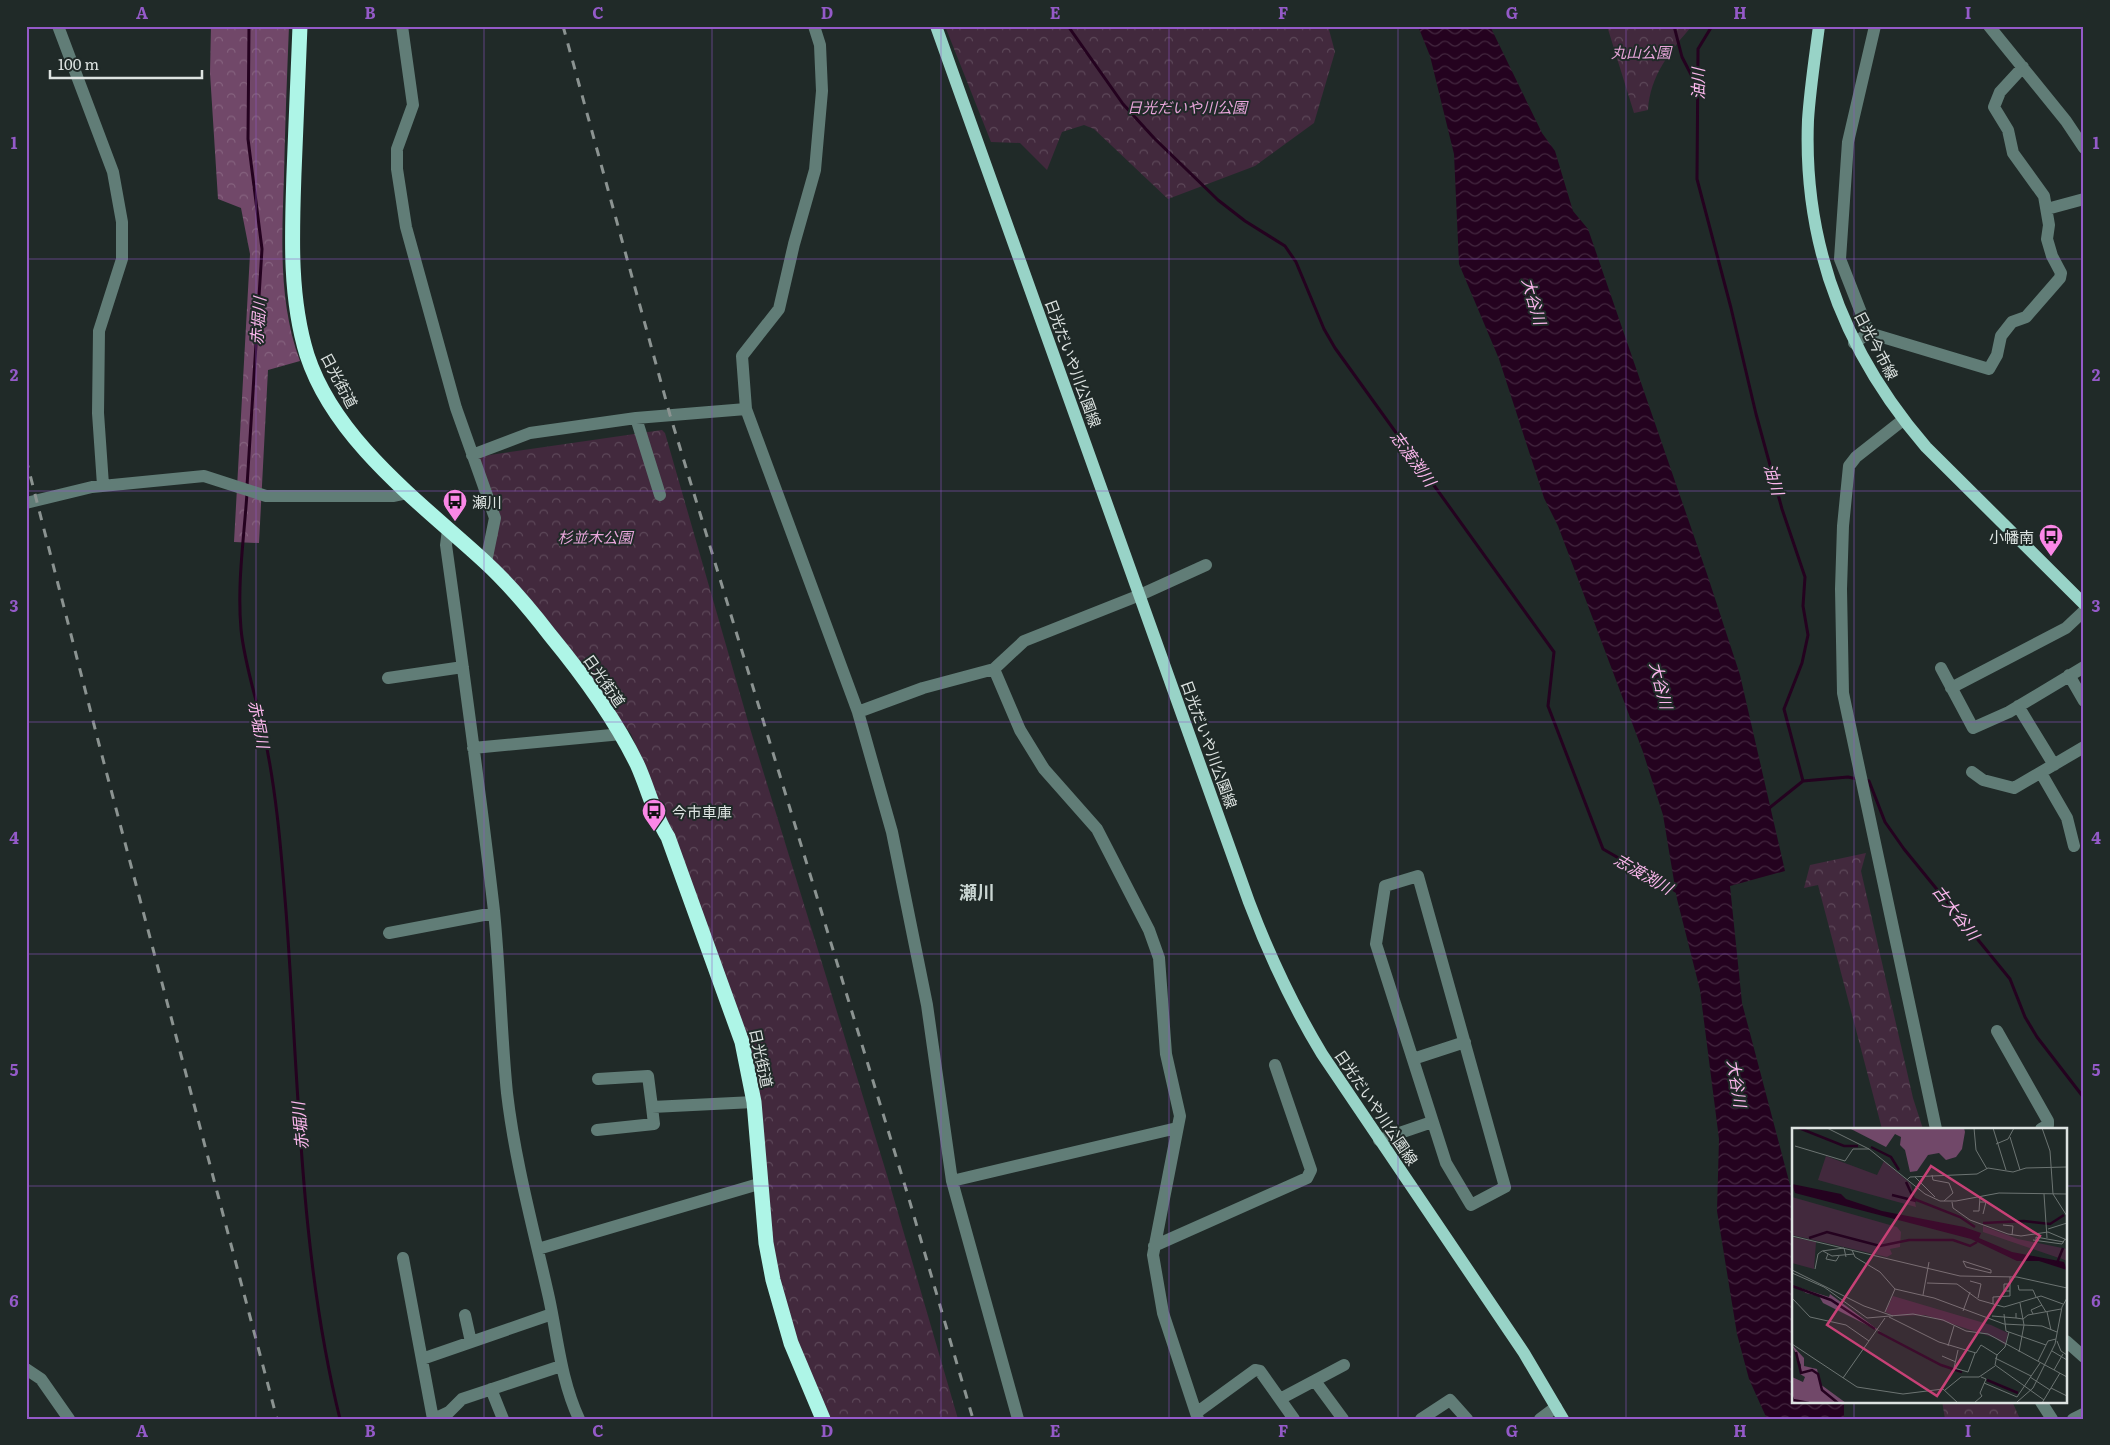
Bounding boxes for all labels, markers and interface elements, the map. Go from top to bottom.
text: A [136,0,148,24]
text: B [364,0,376,24]
text: C [592,0,604,24]
text: D [821,0,833,24]
text: E [1050,0,1061,24]
text: F [1278,0,1288,24]
text: G [1506,0,1518,24]
text: H [1733,0,1747,24]
text: I [1965,0,1971,24]
park label: 丸山公園 [1611,40,1673,63]
scale bar [50,48,202,80]
text: 100 m [58,52,99,75]
water label: 油川 [1685,66,1709,100]
park label: 日光だいや川公園 [1127,95,1249,118]
text: 1 [11,130,18,154]
text: 1 [2093,130,2100,154]
water label: 大谷川 [1517,275,1554,329]
water label: 赤堀川 [243,294,271,346]
street label: 日光だいや川公園線 [1040,296,1108,430]
street label: 日光今市線 [1849,306,1905,384]
street label: 日光街道 [316,348,364,412]
text: 2 [10,362,19,386]
text: 2 [2092,362,2101,386]
water label: 志渡渕川 [1385,425,1444,493]
water label: 油川 [1759,460,1792,500]
bus stop icon: 瀬川 [442,488,468,522]
place label: 瀬川 [472,490,502,513]
bus stop icon: 小幡南 [2038,523,2064,557]
park label: 杉並木公園 [557,525,634,548]
place label: 小幡南 [1989,525,2034,548]
text: 3 [10,593,19,617]
text: 3 [2092,593,2101,617]
street label: 日光街道 [578,649,632,711]
water label: 大谷川 [1645,659,1680,713]
street label: 日光だいや川公園線 [1176,677,1244,811]
water label: 赤堀川 [244,698,277,752]
bus stop icon: 今市車庫 [641,798,667,832]
place label: 今市車庫 [672,800,732,823]
text: 4 [9,825,19,849]
text: 4 [2091,825,2101,849]
water label: 志渡渕川 [1610,847,1679,900]
district label: 瀬川 [959,878,995,905]
water label: 古大谷川 [1928,879,1987,946]
street label: 日光街道 [745,1026,779,1090]
street label: 日光だいや川公園線 [1330,1045,1424,1169]
text: 5 [10,1057,19,1081]
water label: 大谷川 [1722,1057,1754,1111]
text: 5 [2092,1057,2101,1081]
water label: 赤堀川 [285,1099,313,1151]
inset map [1792,1128,2068,1402]
text: 6 [9,1288,19,1312]
text: 6 [2091,1288,2101,1312]
text: A [136,1418,148,1442]
text: B [364,1418,376,1442]
text: C [592,1418,604,1442]
text: D [821,1418,833,1442]
text: E [1050,1418,1061,1442]
text: F [1278,1418,1288,1442]
text: G [1506,1418,1518,1442]
text: H [1733,1418,1747,1442]
text: I [1965,1418,1971,1442]

